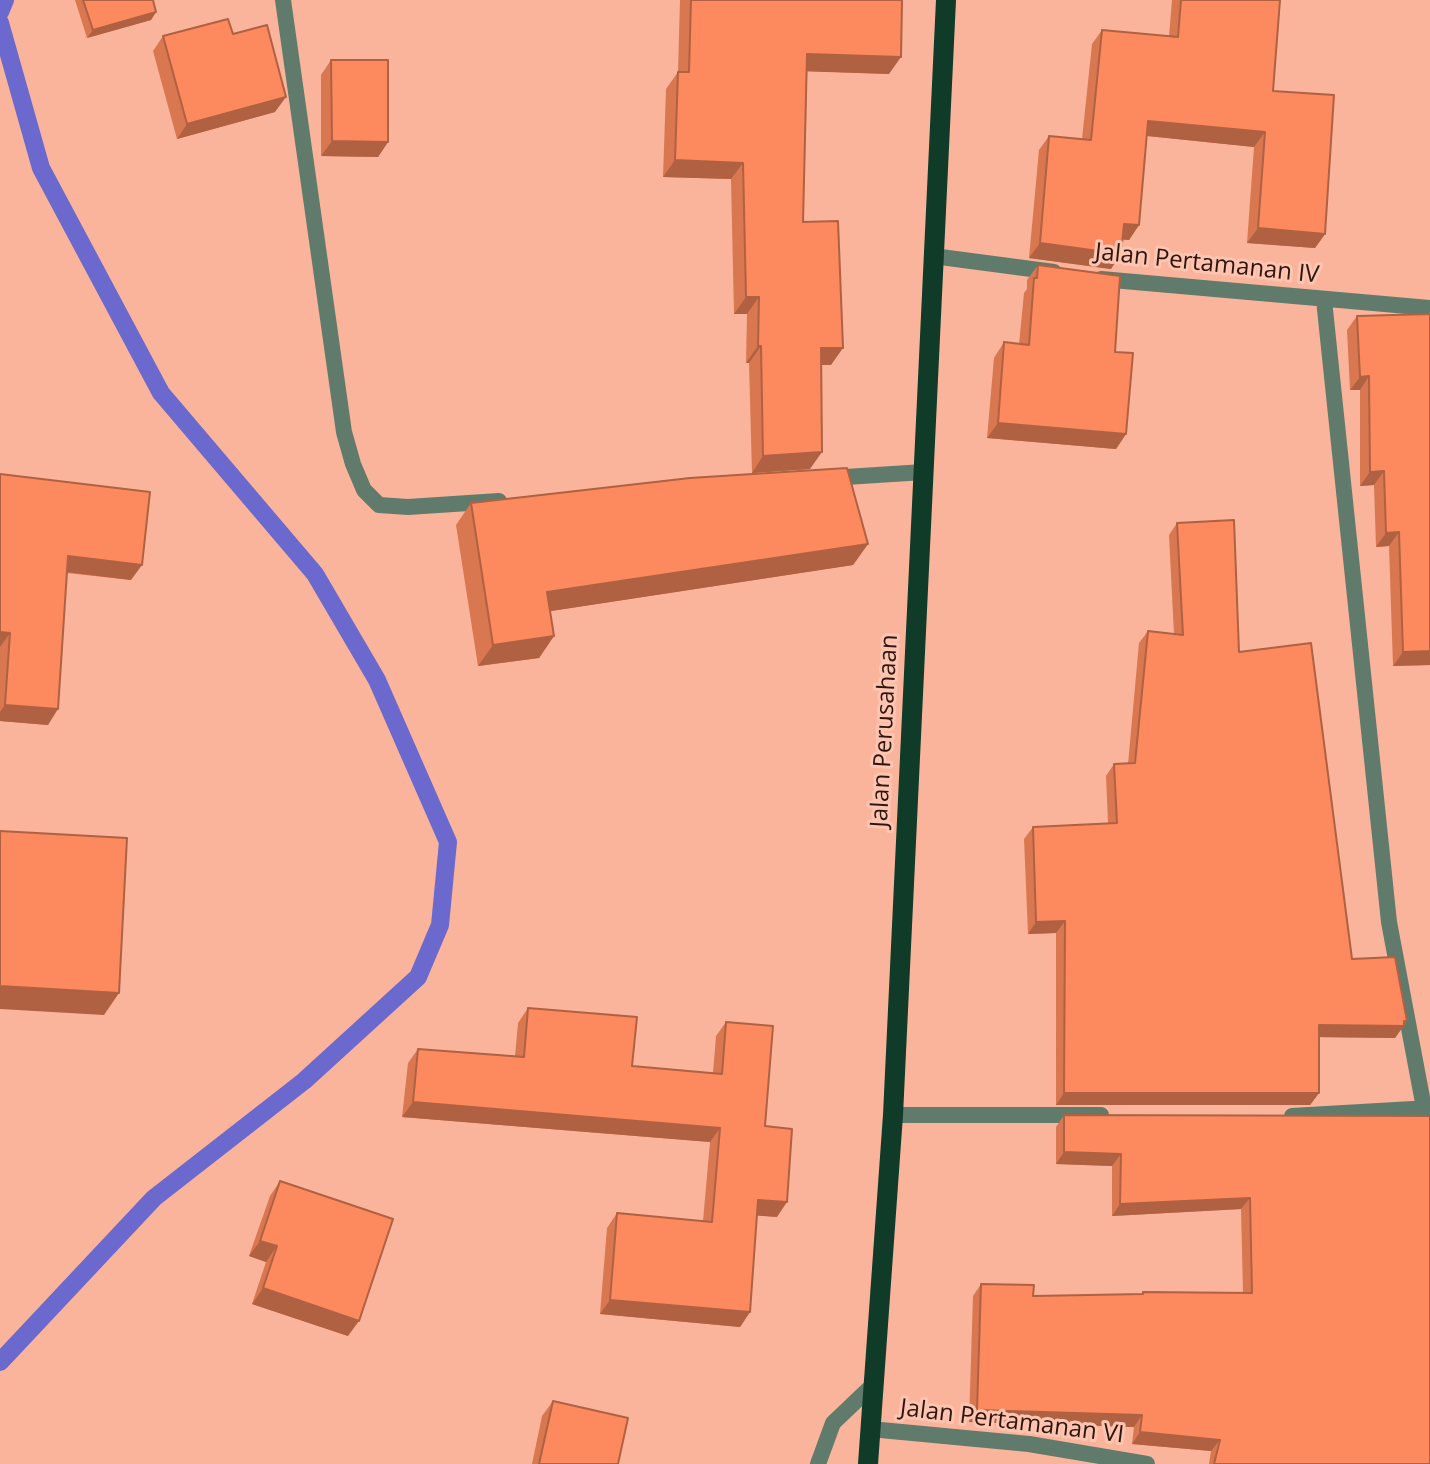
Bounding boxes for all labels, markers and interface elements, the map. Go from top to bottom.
street label: Jalan Pertamanan IV [1093,238,1321,290]
street label: Jalan Perusahaan [866,634,904,828]
street label: Jalan Pertamanan VI [898,1394,1126,1450]

